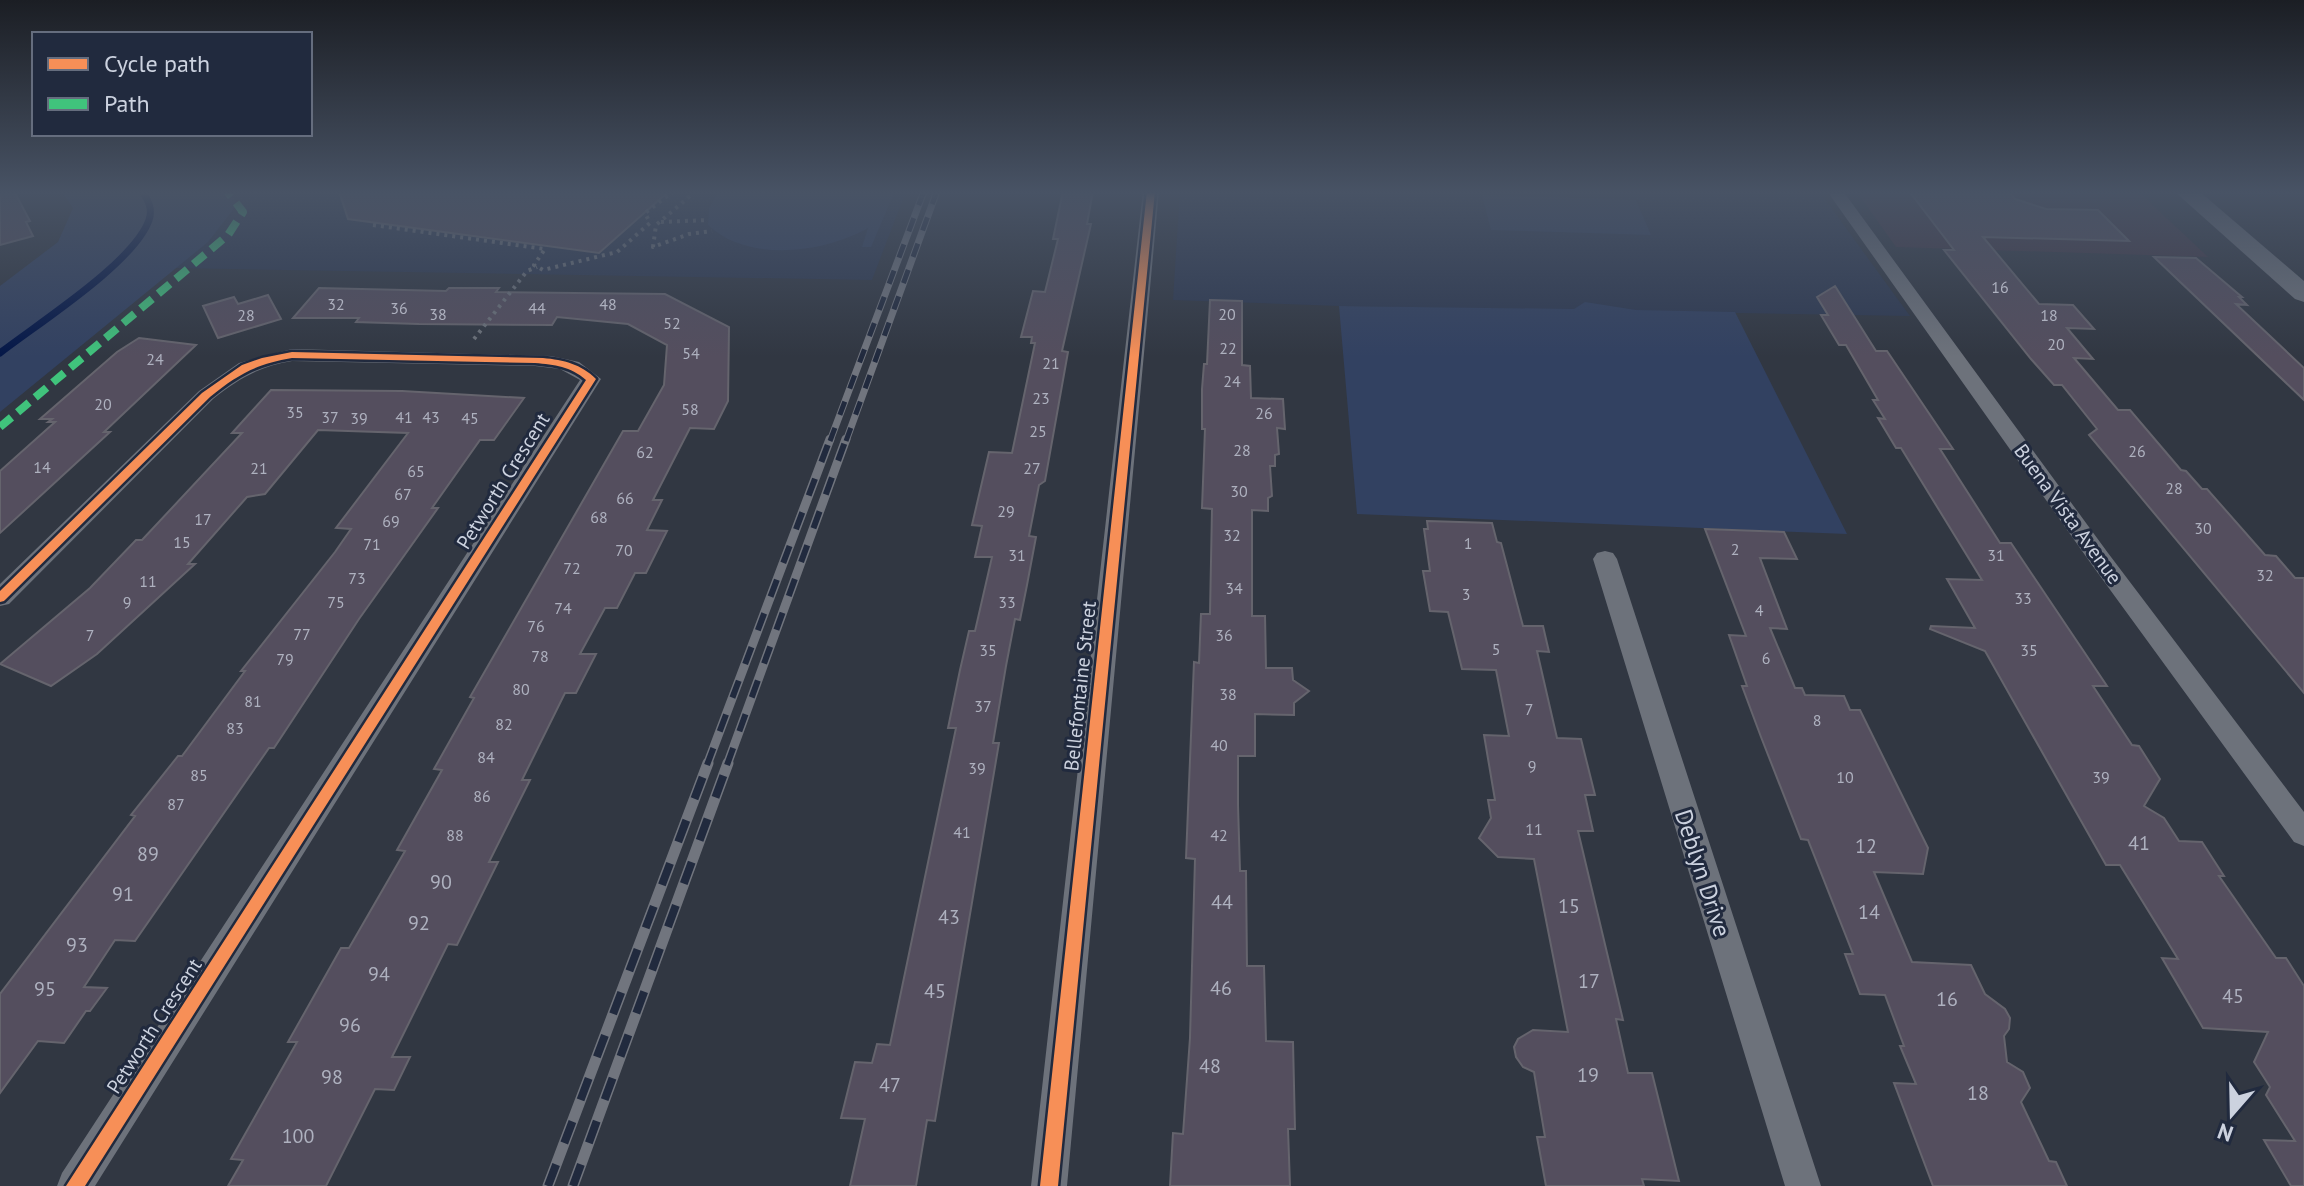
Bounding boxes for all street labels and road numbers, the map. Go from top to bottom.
street label: Petworth Crescent [451,408,555,554]
street label: Buena Vista Avenue [2008,439,2128,589]
street label: Bellefontaine Street [1058,599,1102,772]
street label: Deblyn Drive [1668,805,1738,941]
street label: Petworth Crescent [101,953,207,1098]

